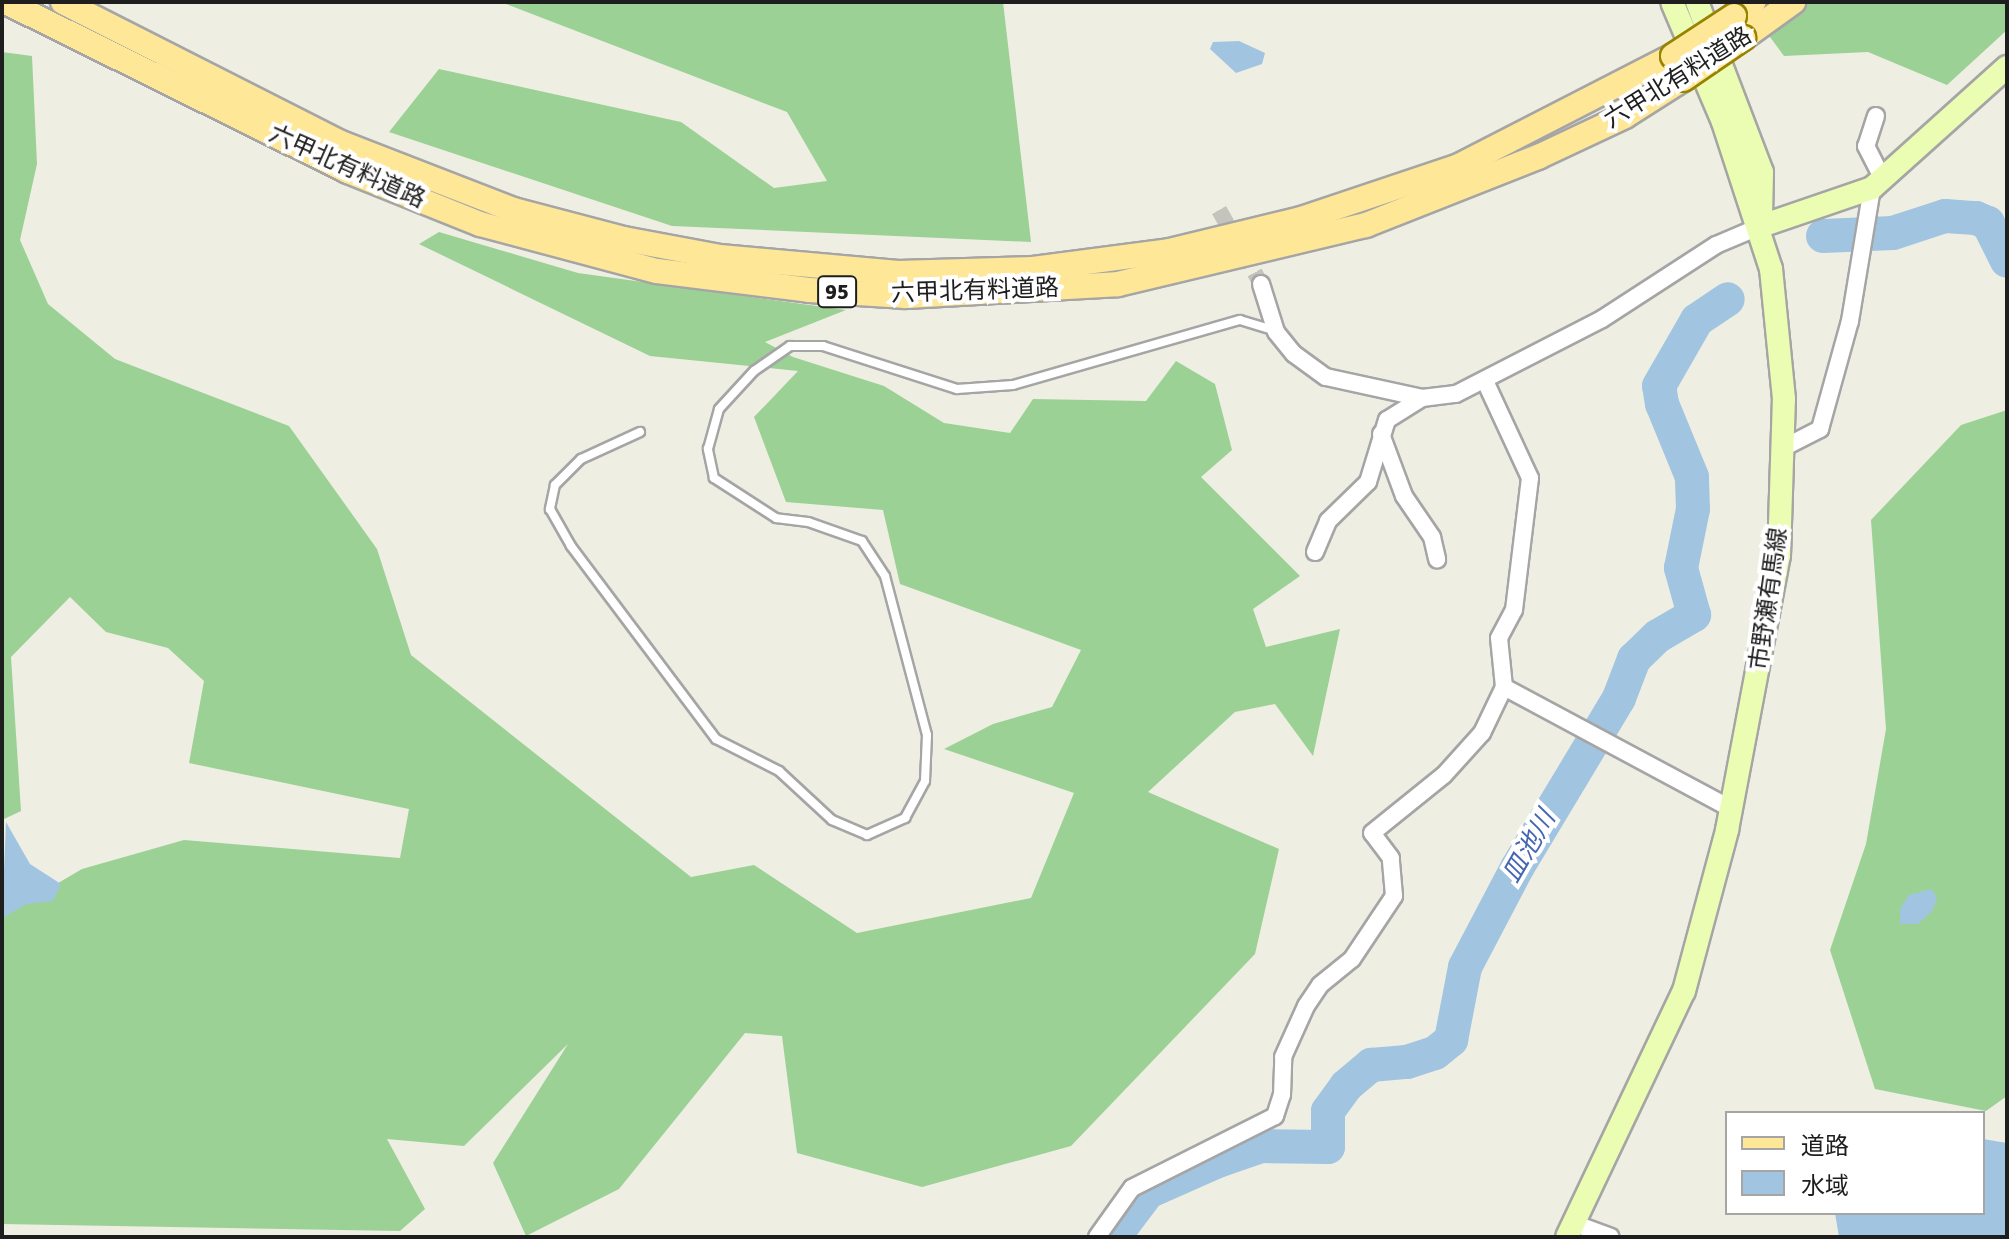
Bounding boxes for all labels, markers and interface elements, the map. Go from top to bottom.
street label: 六甲北有料道路 [1599,21,1757,135]
street label: 六甲北有料道路 [264,120,430,214]
road number: 95 [817,274,857,310]
street label: 六甲北有料道路 [891,274,1059,308]
street label: 市野瀬有馬線 [1745,526,1793,672]
water label: 皿池川 [1497,805,1563,889]
legend [1725,1111,1985,1215]
text: 道路 [1801,1131,1849,1161]
text: 水域 [1801,1171,1849,1201]

